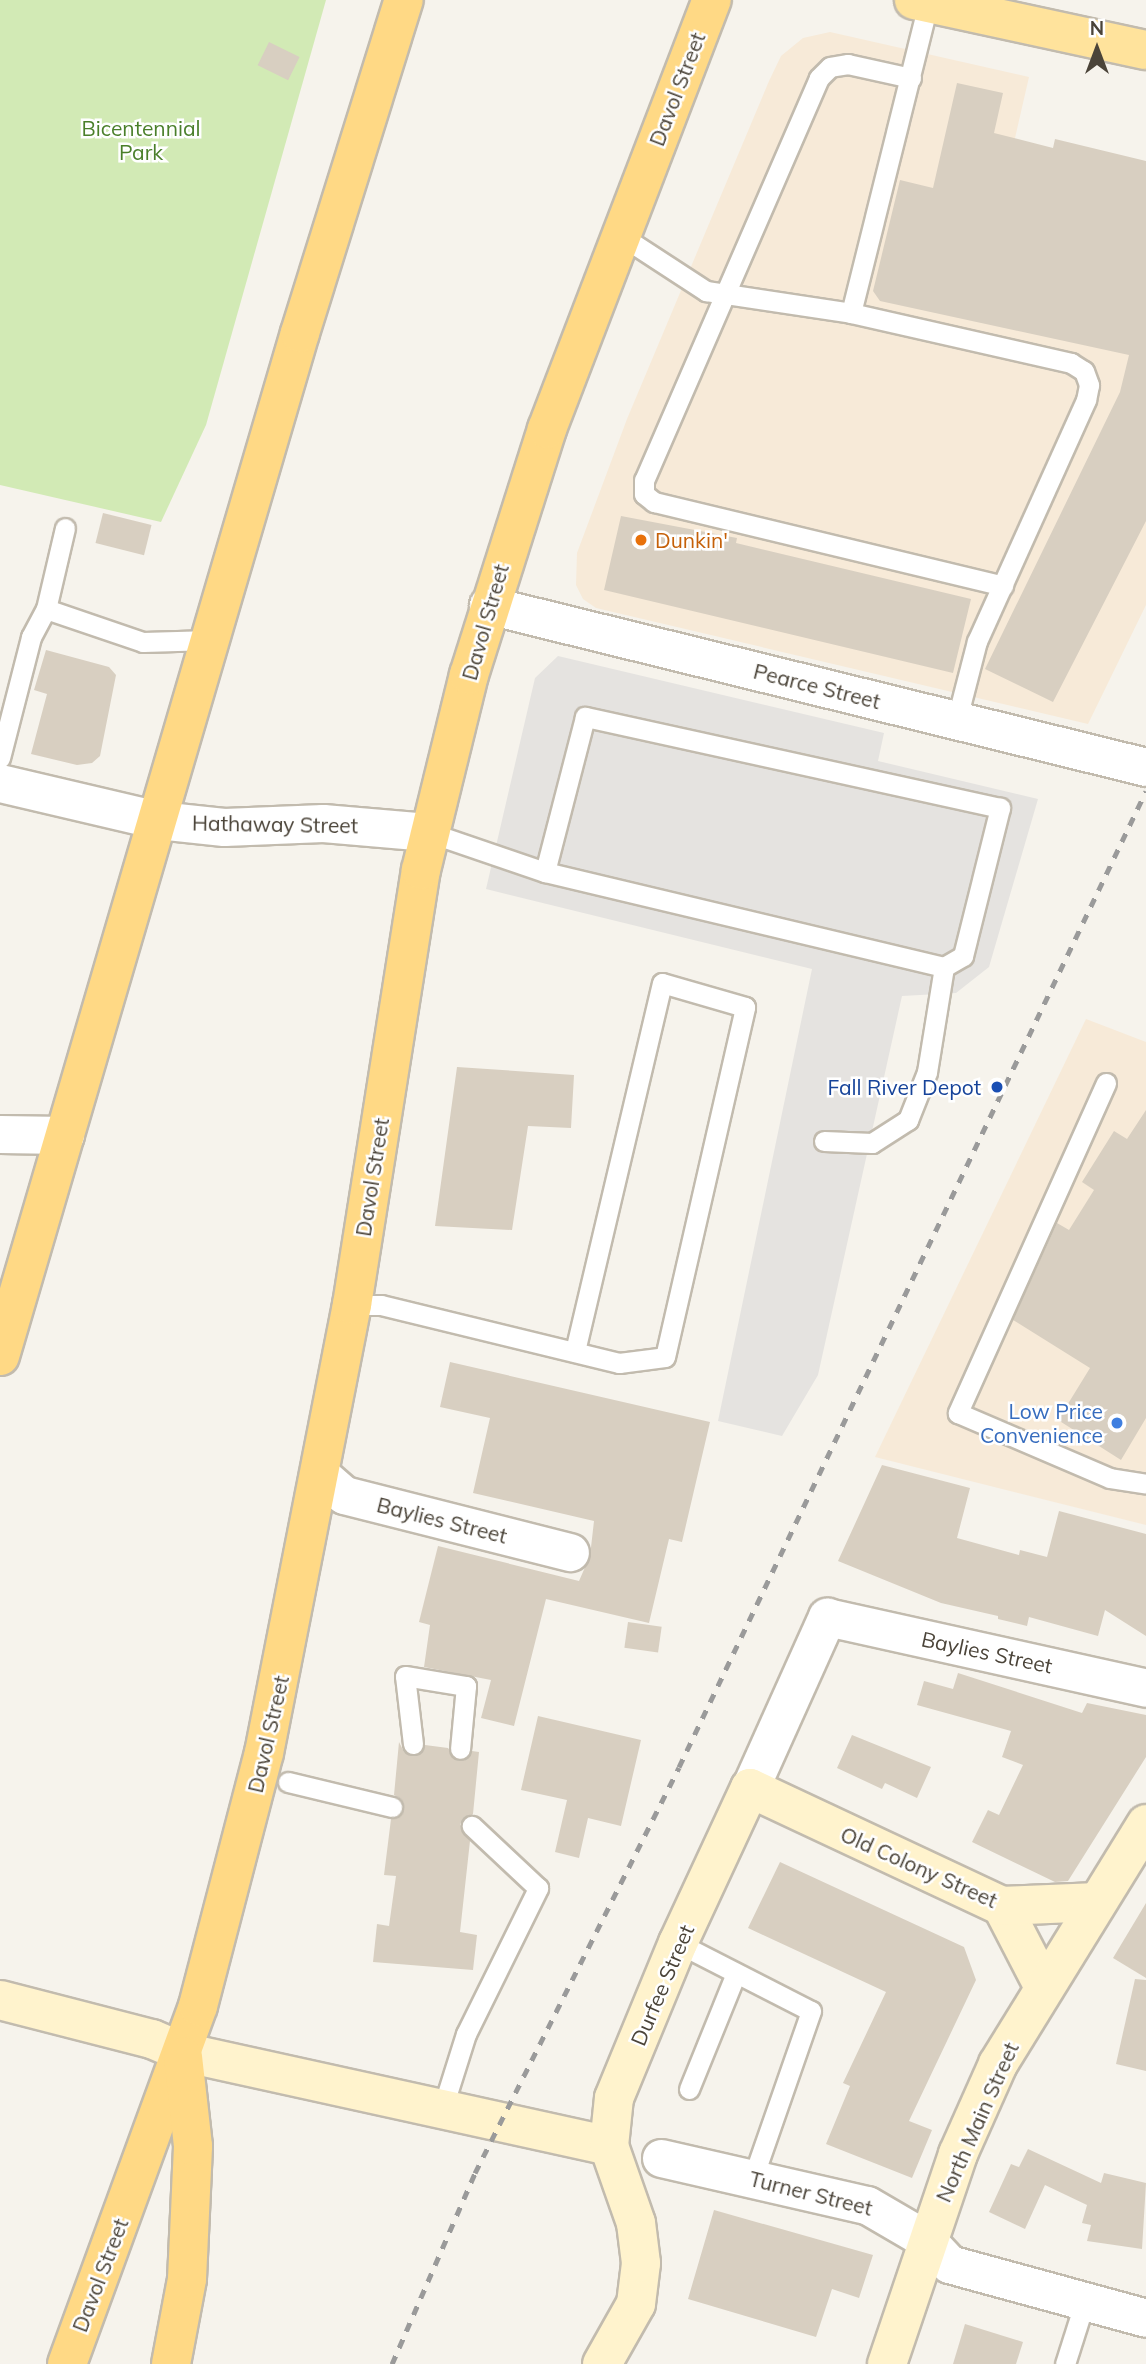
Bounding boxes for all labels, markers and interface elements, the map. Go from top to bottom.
north arrow [1062,14,1132,84]
text: N [1090,16,1104,40]
street label: Davol Street [644,29,710,149]
park label: Bicentennial Park [81,115,201,165]
place label: Dunkin' [655,527,728,553]
marker: Dunkin' [633,532,649,548]
street label: Davol Street [456,561,514,683]
street label: Pearce Street [751,658,883,714]
street label: Hathaway Street [192,810,358,838]
place label: Fall River Depot [828,1074,981,1100]
marker: Fall River Depot [987,1077,1007,1097]
street label: Davol Street [350,1116,394,1238]
place label: Low Price Convenience [980,1398,1103,1448]
marker: Low Price Convenience [1109,1415,1125,1431]
street label: Baylies Street [374,1492,510,1548]
street label: Baylies Street [919,1626,1055,1678]
street label: Davol Street [242,1673,294,1795]
street label: Old Colony Street [837,1821,1001,1913]
street label: Durfee Street [625,1921,699,2049]
street label: North Main Street [930,2038,1024,2206]
street label: Turner Street [747,2166,875,2220]
street label: Davol Street [67,2215,133,2335]

